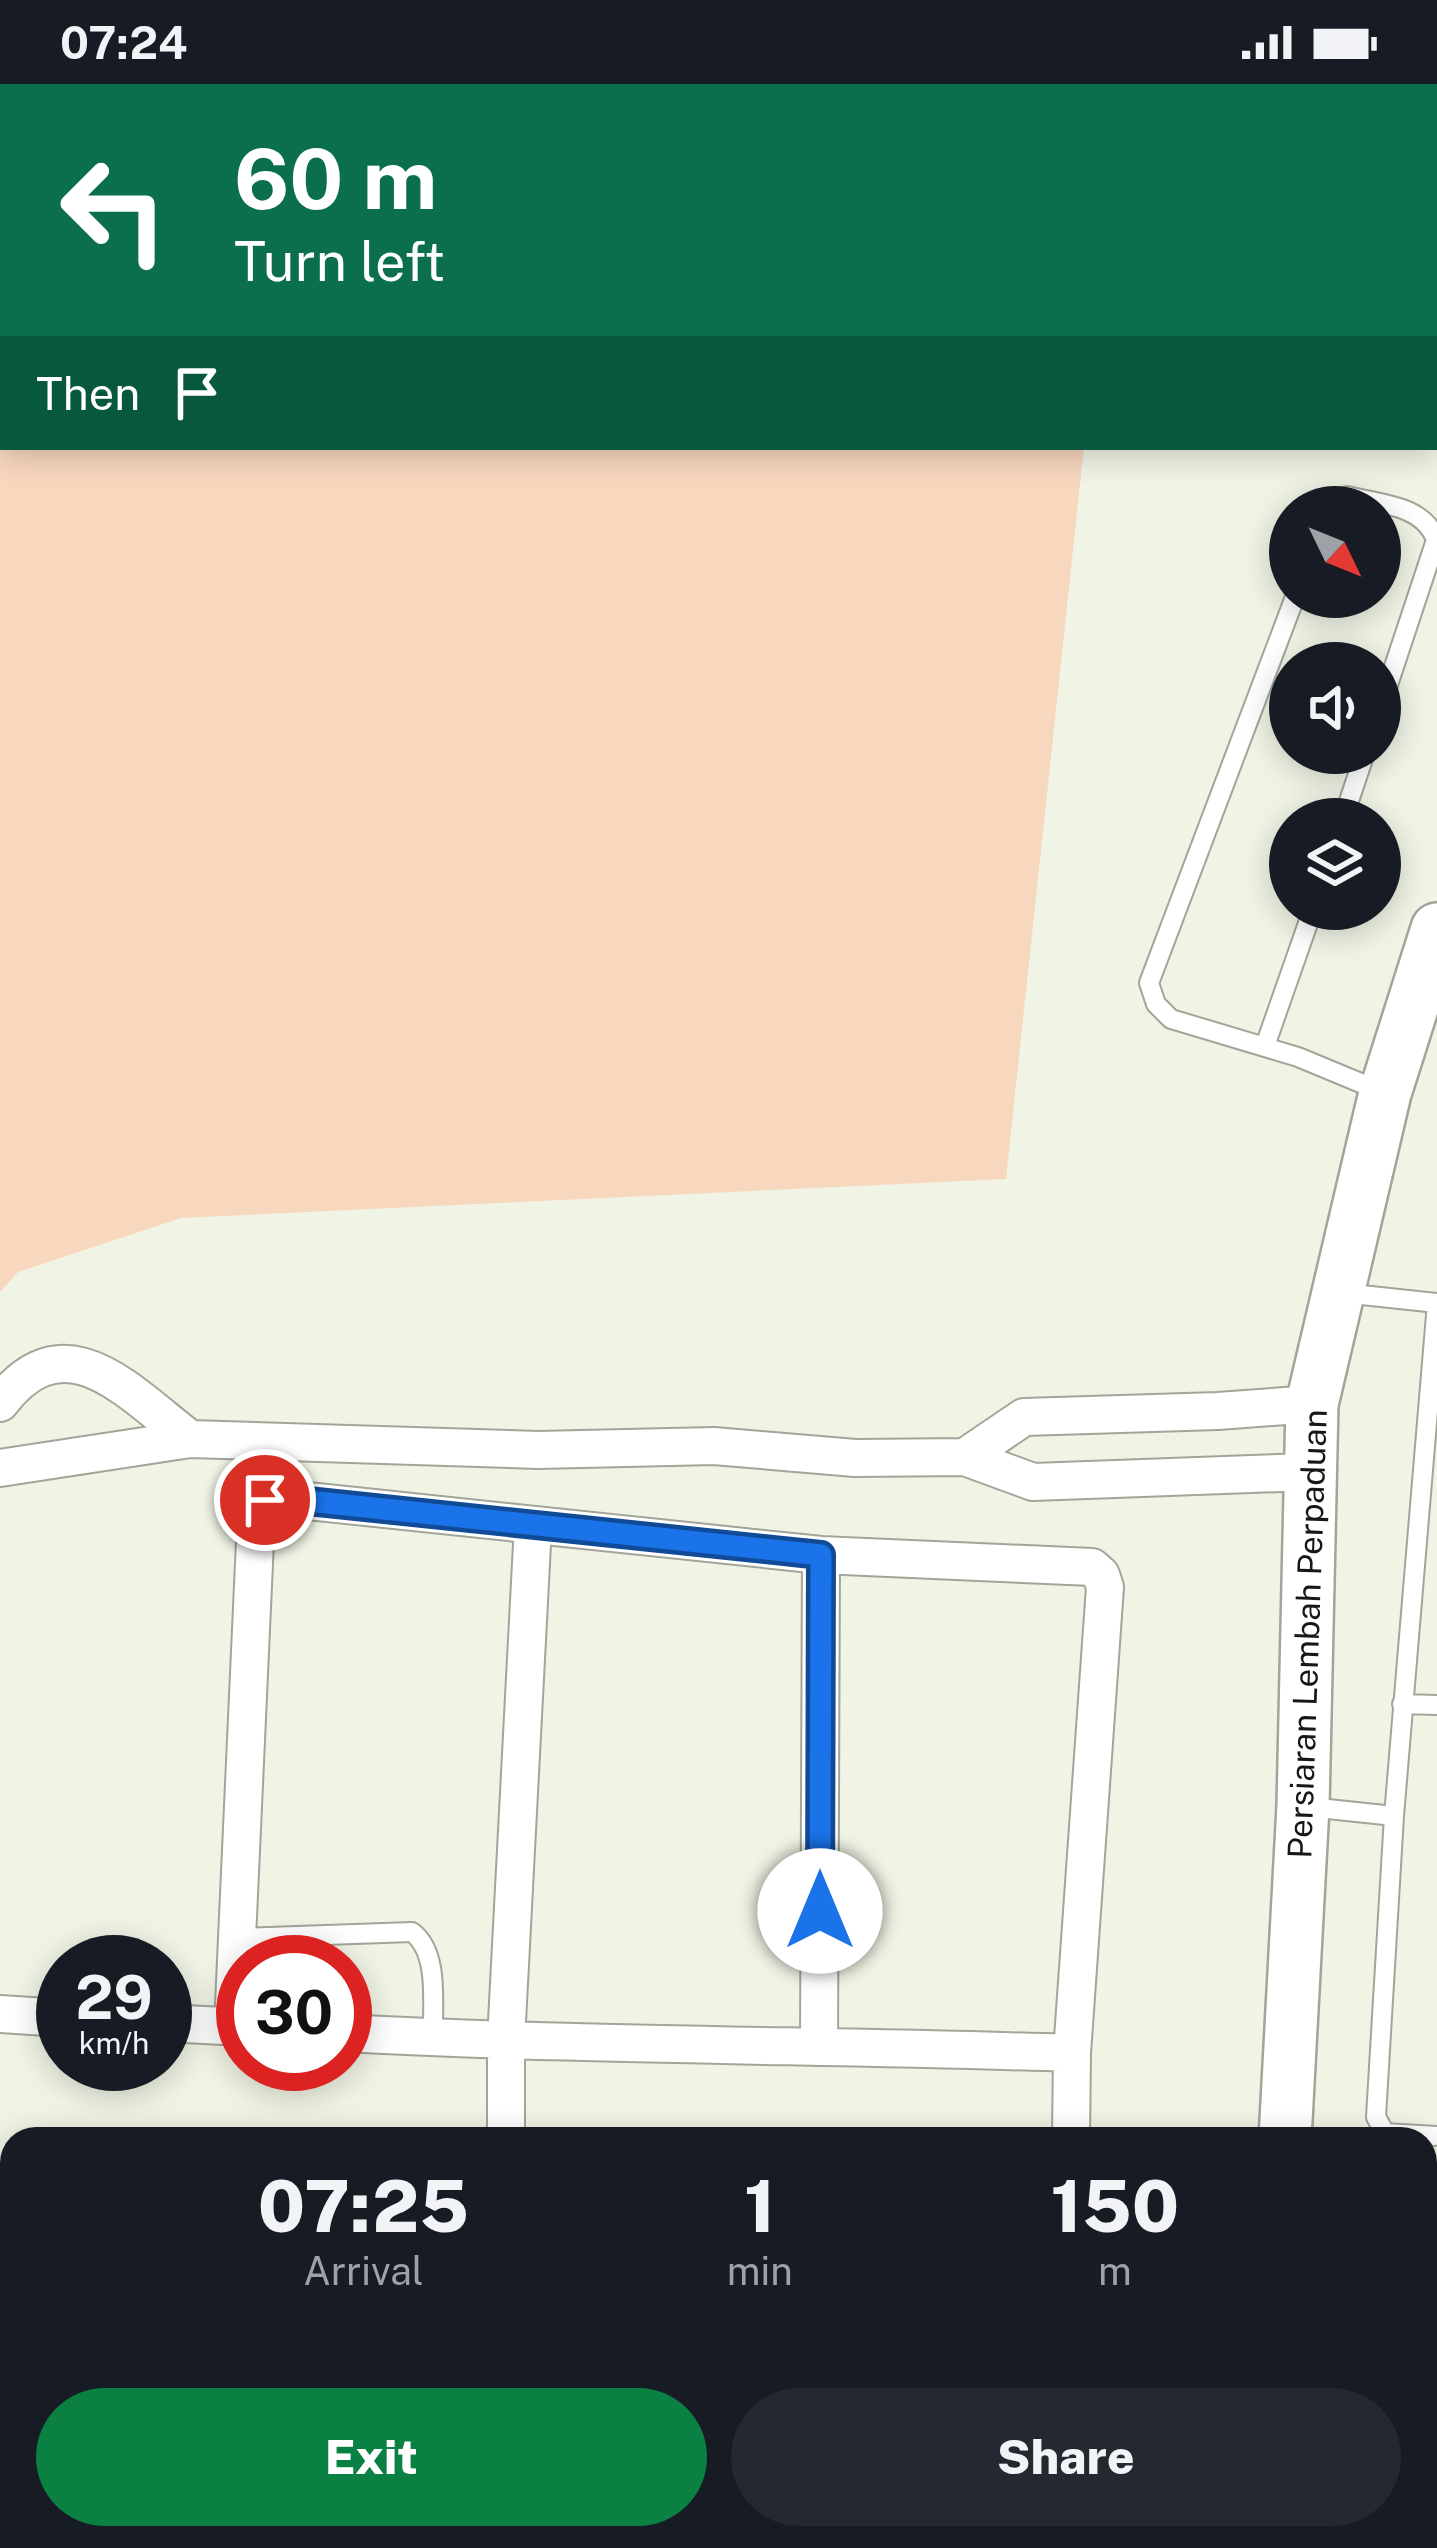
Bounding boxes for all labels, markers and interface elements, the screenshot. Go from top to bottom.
text: 07:24 [60,16,188,69]
text: 60 m [234,129,438,228]
icon: left [36,132,192,288]
text: Turn left [234,230,445,293]
icon: arrive [164,360,230,426]
text: Then [36,367,140,420]
north arrow [1269,486,1401,618]
map controls [1269,486,1401,930]
button: sound [1269,642,1401,774]
button: layers [1269,798,1401,930]
street label: Persiaran Lembah Perpaduan [1280,1409,1334,1859]
pin [214,1449,316,1551]
icon: arrive [232,1467,298,1533]
position arrow [757,1848,883,1974]
speed limit sign: 30 [216,1935,372,2091]
text: 29 [75,1962,153,2033]
text: km/h [79,2025,149,2061]
text: 07:25 [258,2164,469,2248]
text: 1 [744,2164,776,2248]
text: 150 [1051,2164,1179,2248]
text: Arrival [303,2248,424,2294]
text: min [727,2248,793,2294]
text: m [1098,2248,1132,2294]
button: Exit [36,2388,707,2526]
button: Share [731,2388,1401,2526]

